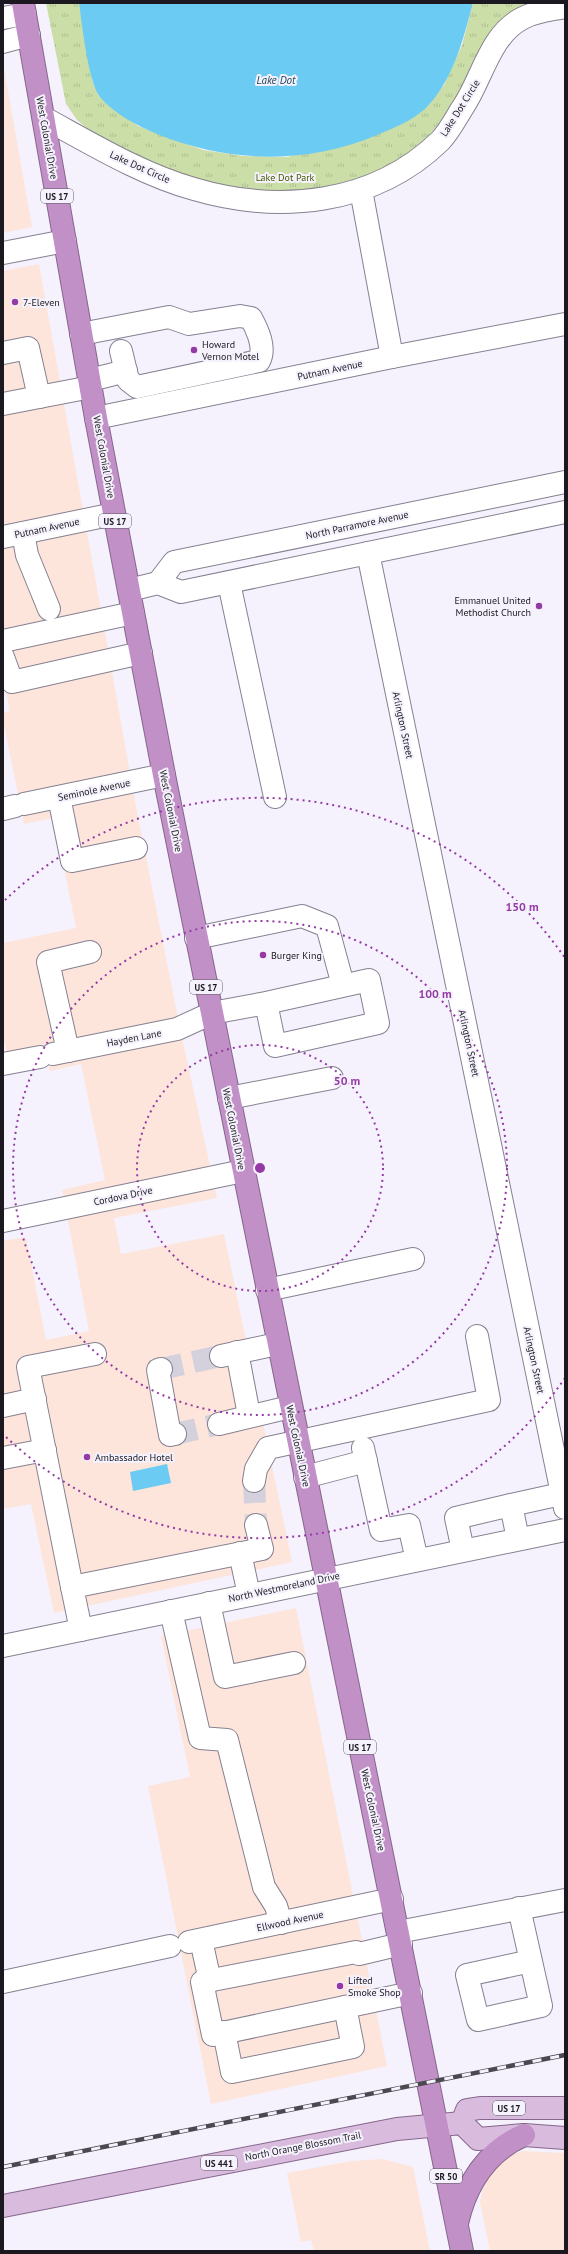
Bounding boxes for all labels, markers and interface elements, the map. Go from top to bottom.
water label: Lake Dot [257,73,296,87]
street label: Lake Dot Circle [437,77,483,139]
street label: West Colonial Drive [33,96,61,180]
street label: Lake Dot Circle [108,148,172,186]
park label: Lake Dot Park [256,171,315,184]
road number: US 17 [41,189,73,203]
place label: 7-Eleven [23,296,60,309]
marker: 7-Eleven [10,297,20,307]
place label: Howard Vernon Motel [201,338,259,363]
marker: Howard Vernon Motel [189,345,199,355]
street label: Putnam Avenue [296,357,364,383]
street label: West Colonial Drive [90,415,118,499]
street label: North Parramore Avenue [304,508,410,542]
road number: US 17 [99,514,131,528]
street label: Putnam Avenue [13,515,81,541]
place label: Emmanuel United Methodist Church [455,594,531,619]
marker: Emmanuel United Methodist Church [534,601,544,611]
street label: Arlington Street [390,690,417,760]
street label: West Colonial Drive [157,769,185,853]
street label: Seminole Avenue [57,776,131,804]
text: 150 m [505,899,539,914]
place label: Burger King [271,949,322,962]
marker: Burger King [258,950,268,960]
road number: US 17 [190,980,222,994]
text: 100 m [418,986,452,1001]
street label: Arlington Street [456,1008,483,1078]
street label: Hayden Lane [106,1026,162,1050]
text: 50 m [334,1073,360,1088]
street label: West Colonial Drive [220,1087,248,1171]
centre of rings [253,1161,267,1175]
street label: Cordova Drive [92,1183,154,1209]
street label: Arlington Street [521,1325,548,1395]
street label: West Colonial Drive [283,1404,313,1488]
place label: Ambassador Hotel [95,1451,173,1464]
marker: Ambassador Hotel [82,1452,92,1462]
street label: North Westmoreland Drive [227,1569,341,1605]
road number: US 17 [344,1740,376,1754]
street label: West Colonial Drive [358,1768,388,1852]
street label: Ellwood Avenue [255,1908,325,1934]
place label: Lifted Smoke Shop [348,1974,401,1999]
marker: Lifted Smoke Shop [335,1981,345,1991]
road number: US 17 [493,2101,525,2115]
street label: North Orange Blossom Trail [244,2128,362,2164]
road number: US 441 [201,2156,237,2170]
road number: SR 50 [430,2169,462,2183]

